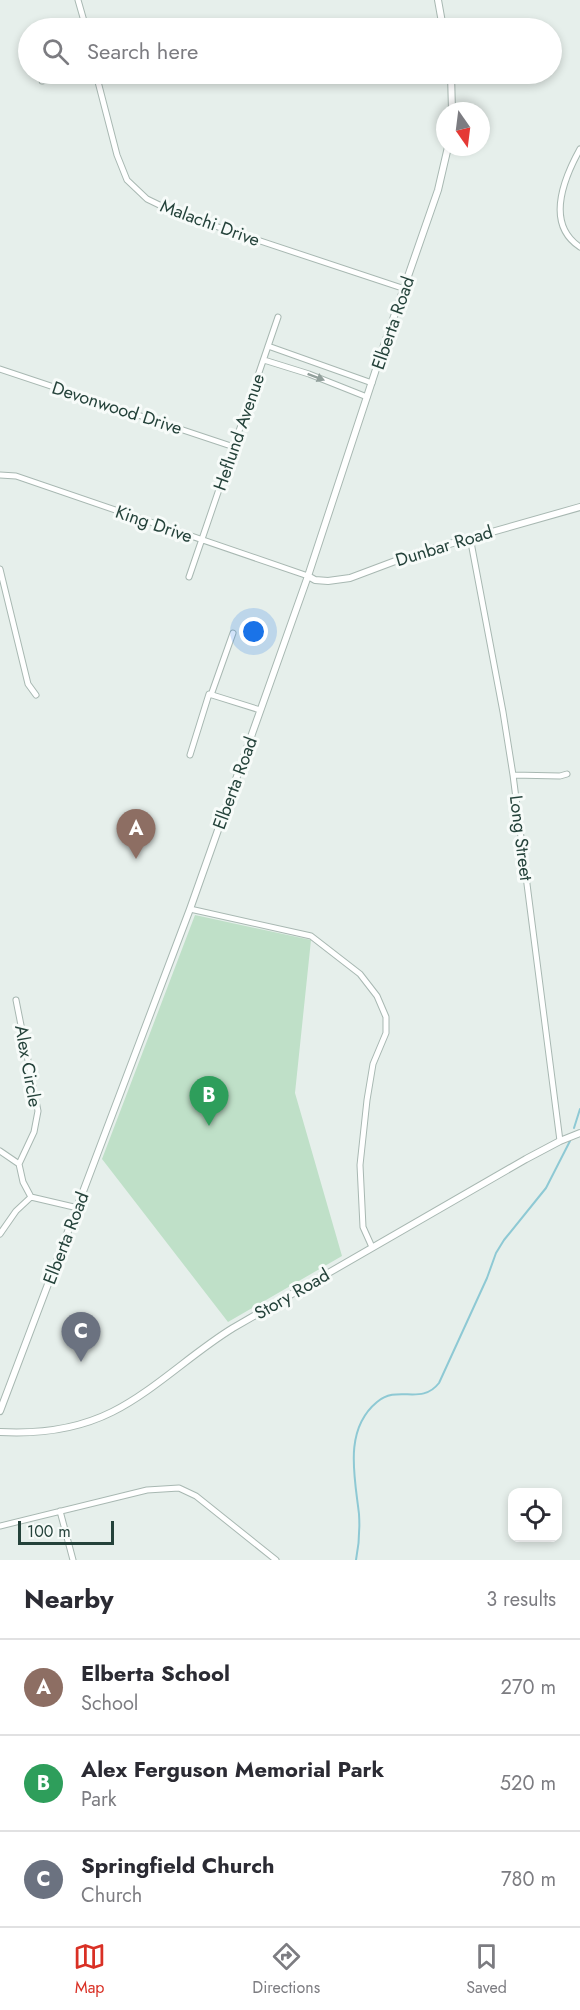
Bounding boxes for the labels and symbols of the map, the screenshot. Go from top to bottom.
north arrow [436,102,490,156]
street label: Malachi Drive [157,193,263,253]
street label: Elberta Road [365,273,421,373]
street label: Heflund Avenue [207,370,271,494]
one-way arrow [307,373,325,382]
street label: Devonwood Drive [49,375,185,441]
street label: King Drive [112,499,196,549]
street label: Dunbar Road [392,519,496,573]
your location [239,617,268,646]
street label: Elberta Road [206,733,264,833]
street label: Long Street [503,794,539,883]
pin: A [116,810,156,859]
street label: Alex Circle [8,1023,48,1109]
pin: B [190,1076,228,1126]
street label: Elberta Road [36,1188,96,1288]
street label: Story Road [250,1262,334,1326]
pin: C [62,1312,100,1362]
scale bar [18,1518,114,1546]

